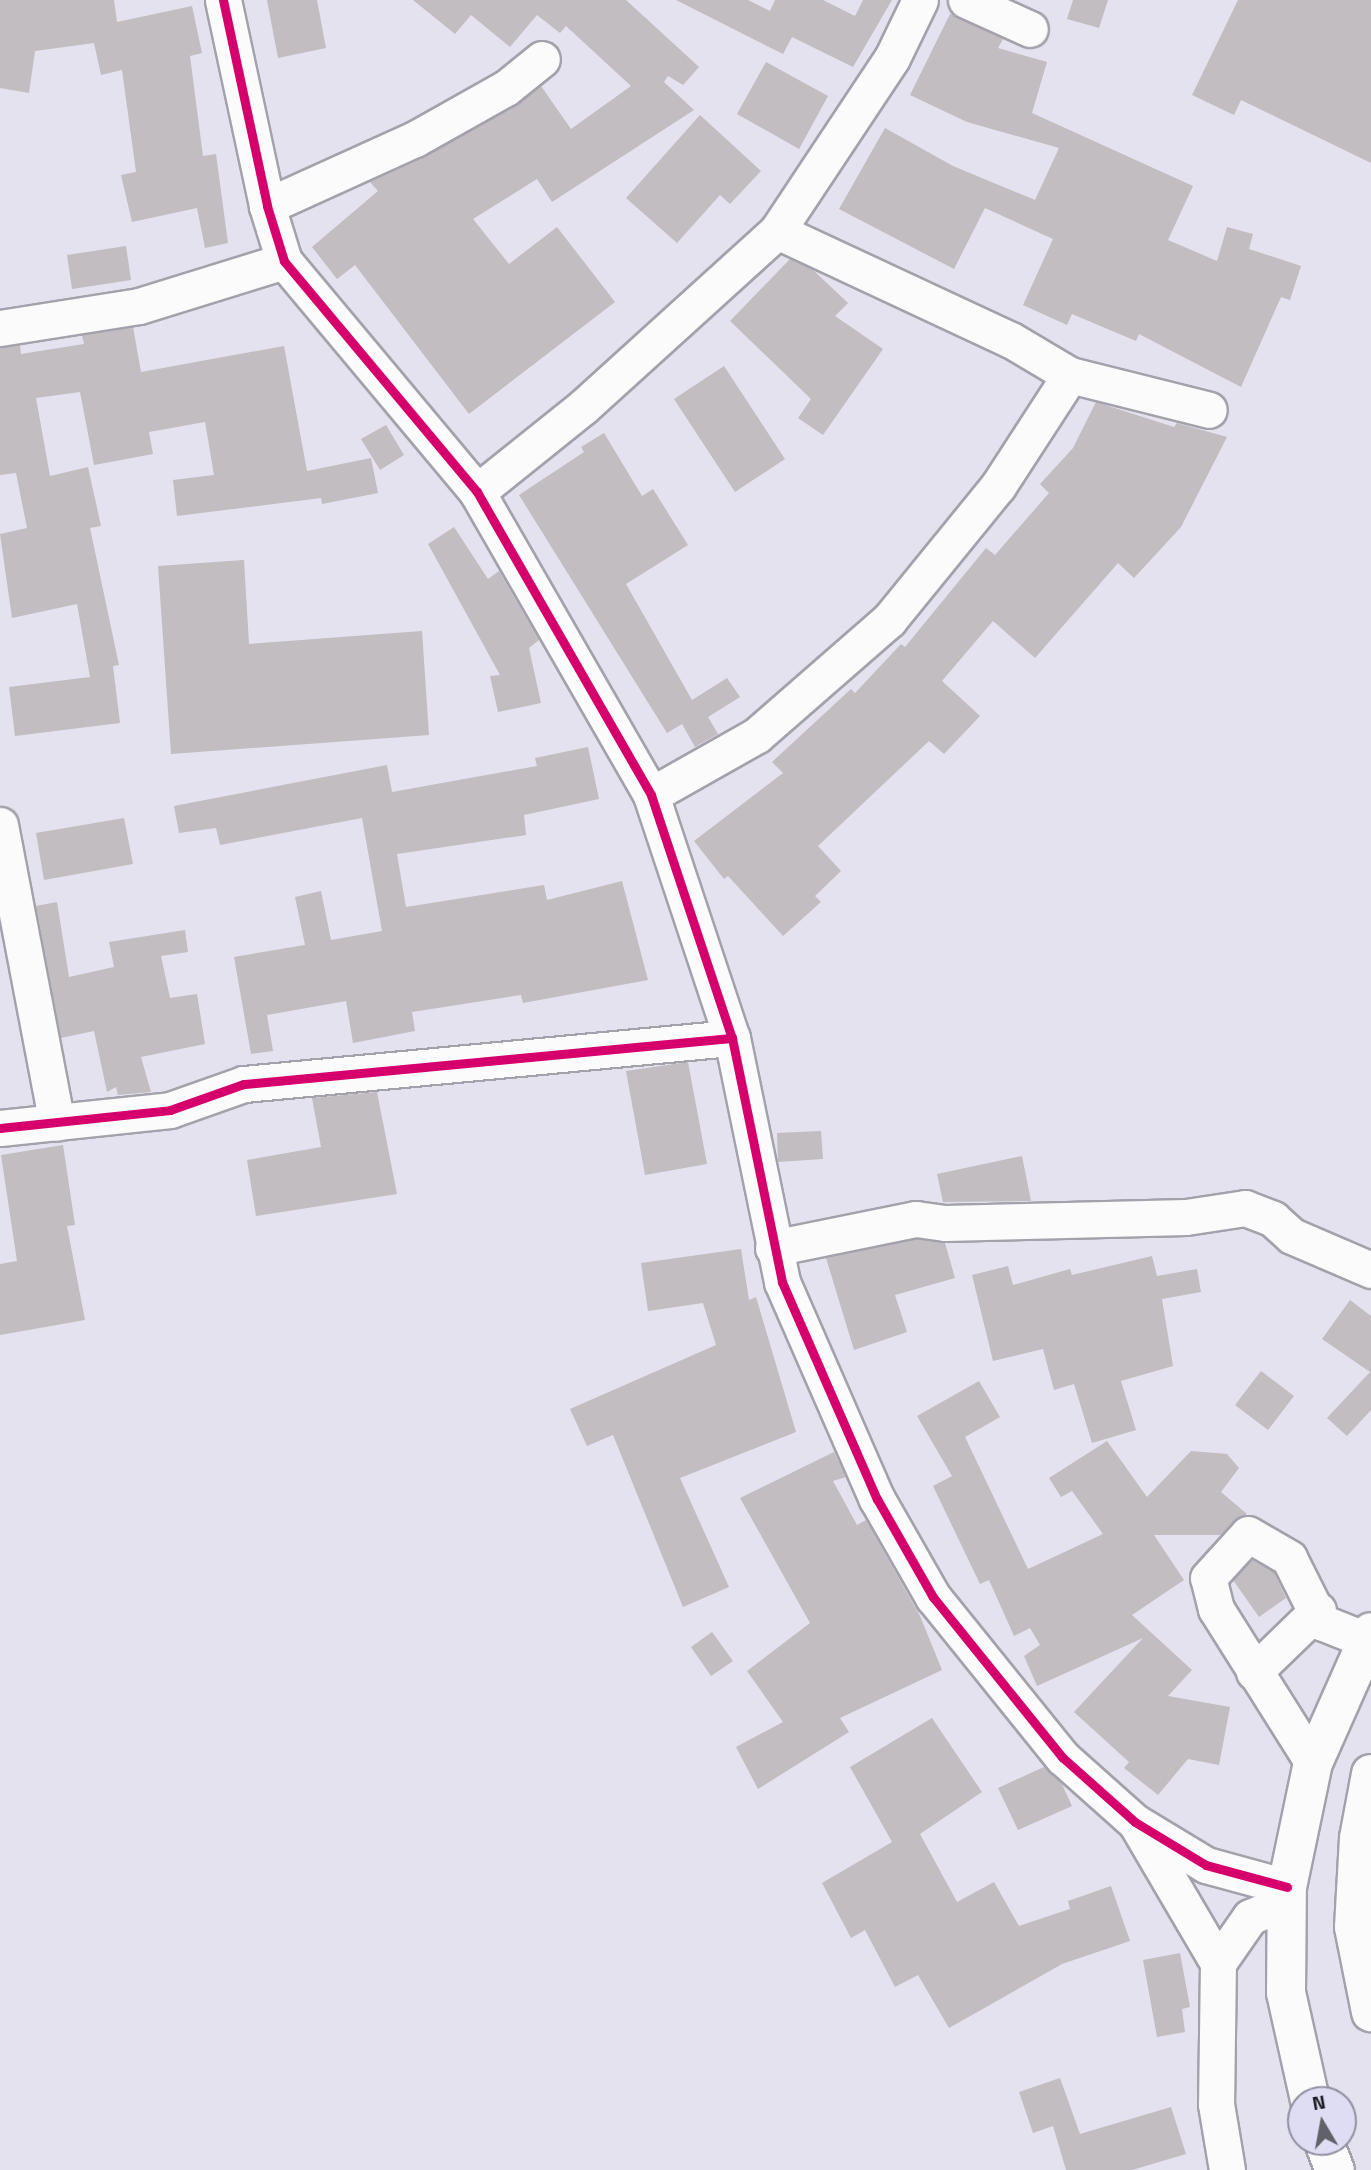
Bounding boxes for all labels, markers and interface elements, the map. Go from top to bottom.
north arrow [1287,2086,1357,2156]
text: N [1310,2086,1328,2117]

